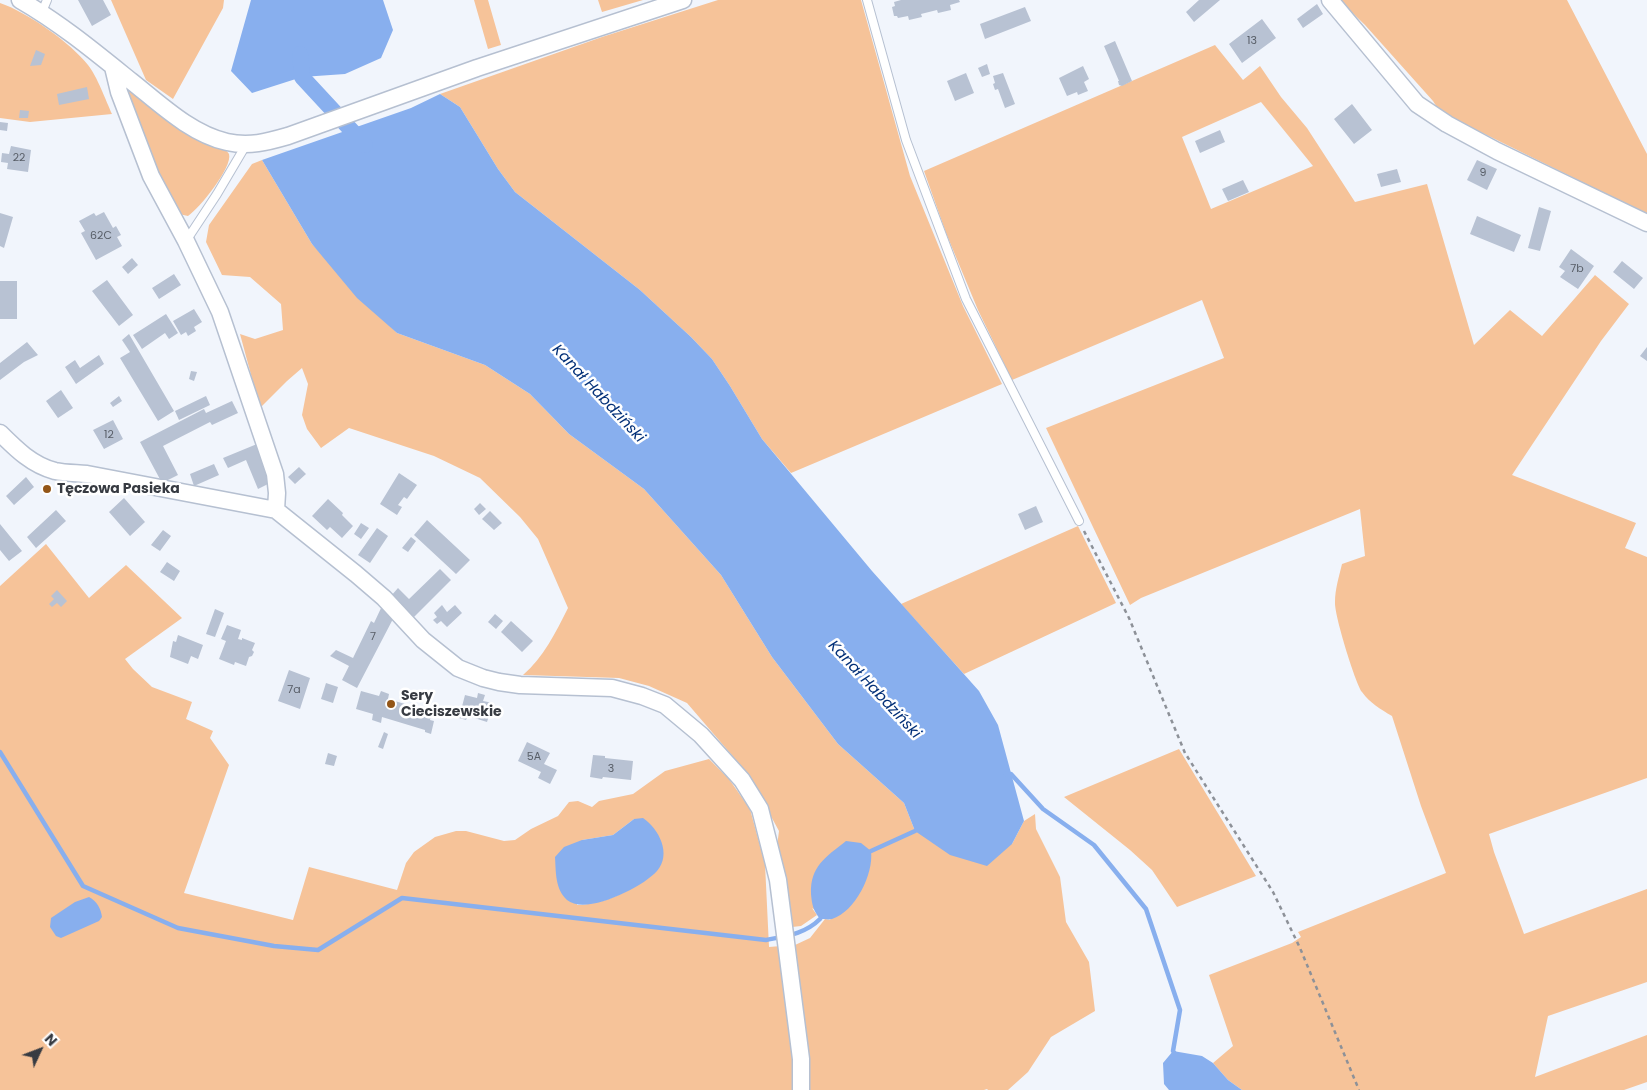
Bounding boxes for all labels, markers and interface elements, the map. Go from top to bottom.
house number: 13 [1247,34,1257,48]
house number: 22 [13,151,25,165]
house number: 9 [1480,166,1486,180]
house number: 62C [90,229,112,243]
house number: 7b [1570,262,1584,276]
water label: Kanał Habdziński [548,341,648,447]
house number: 12 [104,428,114,442]
place label: Tęczowa Pasieka [57,481,180,497]
marker: Tęczowa Pasieka [41,483,53,495]
house number: 7 [370,630,376,644]
water label: Kanał Habdziński [824,637,924,743]
house number: 7a [287,683,301,697]
place label: Sery Cieciszewskie [401,688,502,720]
marker: Sery Cieciszewskie [385,698,397,710]
house number: 5A [527,750,541,764]
house number: 3 [608,762,614,776]
north arrow [15,1025,65,1075]
text: N [40,1029,62,1050]

